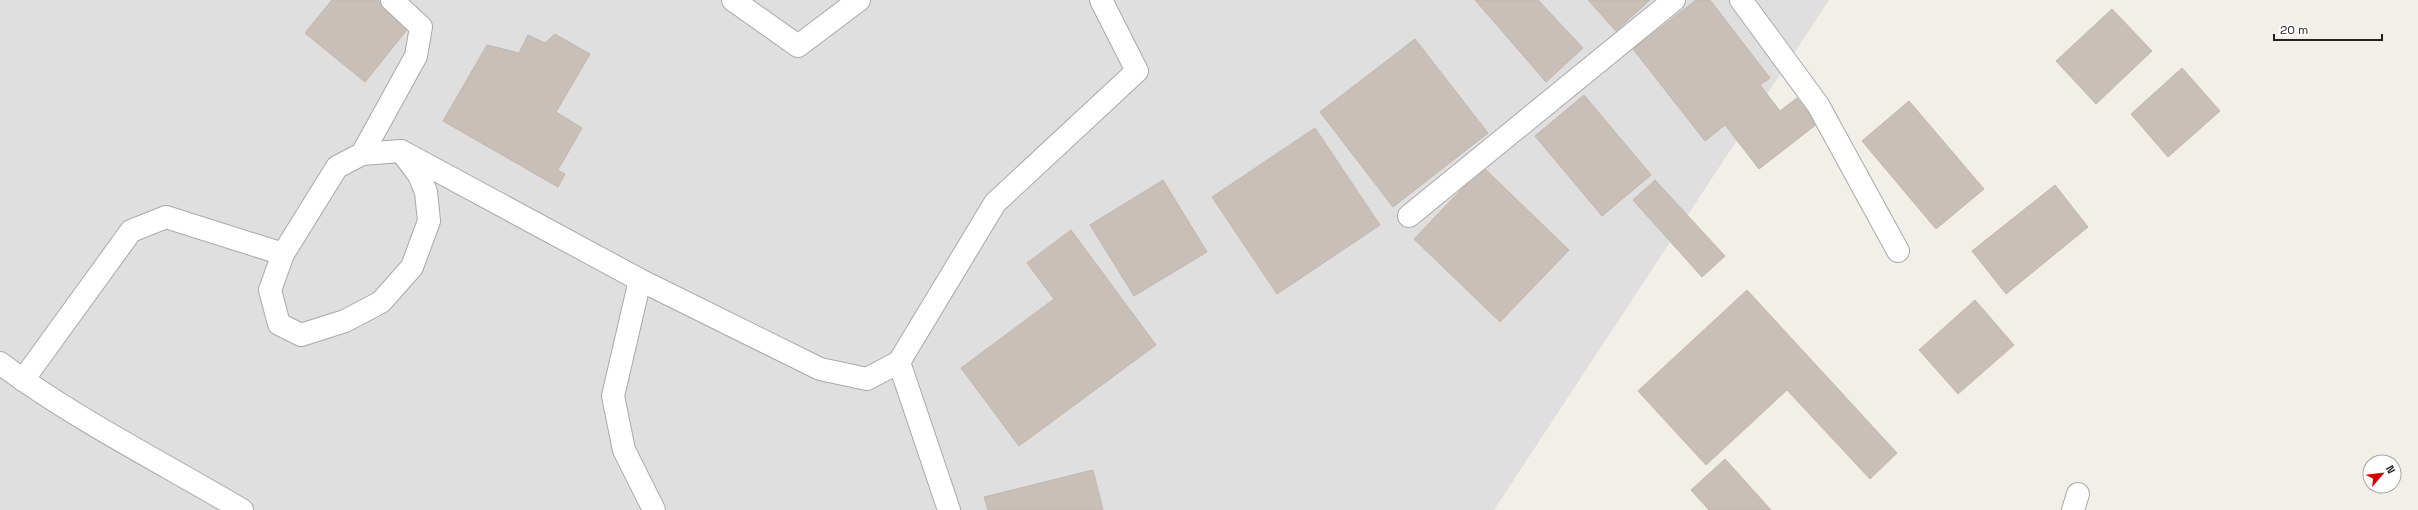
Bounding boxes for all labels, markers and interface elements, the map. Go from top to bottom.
scale bar [2274,16,2382,42]
text: 20 m [2280,22,2308,38]
north arrow [2362,454,2402,494]
text: N [2383,463,2399,476]

